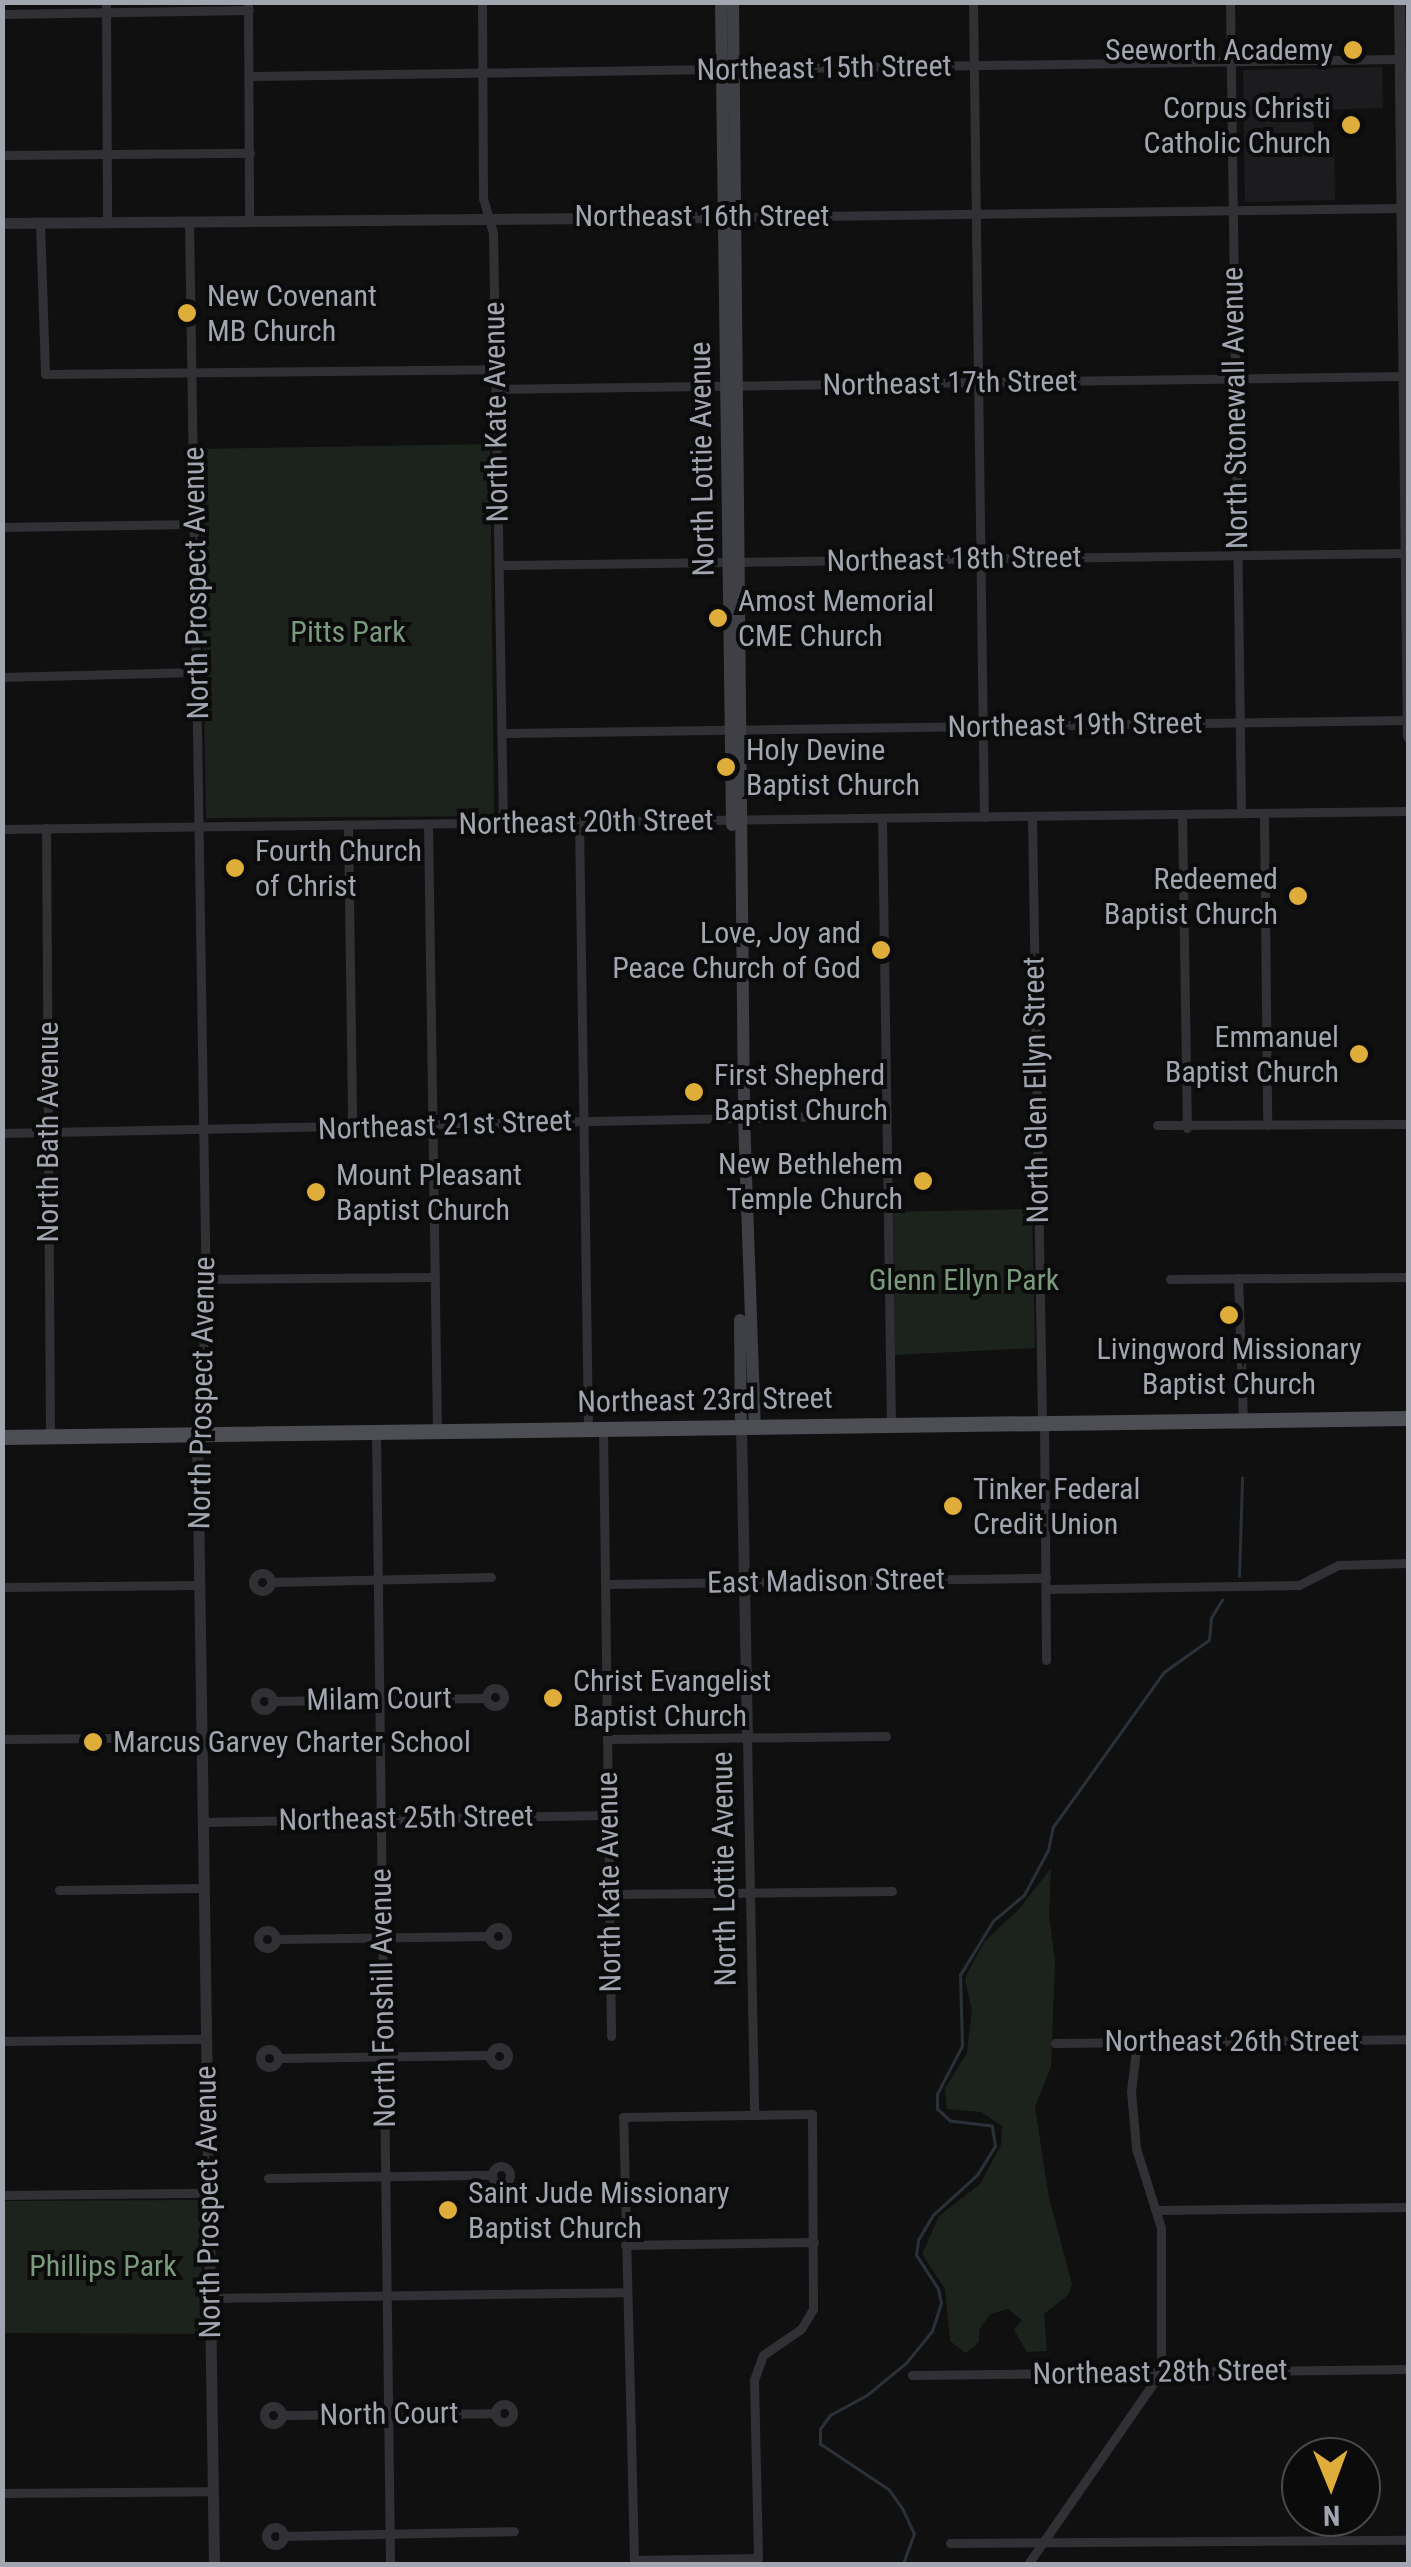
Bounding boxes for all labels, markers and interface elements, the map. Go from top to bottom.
place label: Seeworth Academy [1105,32,1333,68]
marker: Seeworth Academy [1342,39,1364,61]
street label: Northeast 15th Street [696,48,952,88]
place label: Corpus Christi Catholic Church [1143,90,1331,160]
marker: Corpus Christi Catholic Church [1340,114,1362,136]
street label: Northeast 16th Street [575,198,829,234]
street label: North Stonewall Avenue [1215,266,1255,550]
place label: New Covenant MB Church [207,278,377,348]
street label: North Kate Avenue [476,301,516,523]
marker: New Covenant MB Church [176,302,198,324]
street label: North Lottie Avenue [682,341,722,577]
street label: Northeast 17th Street [822,363,1078,403]
street label: North Prospect Avenue [176,446,216,720]
street label: Northeast 18th Street [826,539,1082,579]
place label: Amost Memorial CME Church [738,583,934,654]
marker: Amost Memorial CME Church [707,607,729,629]
park label: Pitts Park [290,614,406,650]
street label: Northeast 19th Street [947,705,1203,745]
place label: Holy Devine Baptist Church [746,732,920,802]
marker: Holy Devine Baptist Church [715,756,737,778]
street label: Northeast 20th Street [458,802,714,842]
place label: Fourth Church of Christ [255,833,422,904]
marker: Fourth Church of Christ [224,857,246,879]
place label: Redeemed Baptist Church [1104,861,1278,932]
marker: Redeemed Baptist Church [1287,885,1309,907]
place label: Love, Joy and Peace Church of God [612,915,861,986]
marker: Love, Joy and Peace Church of God [870,939,892,961]
street label: North Glen Ellyn Street [1016,956,1056,1224]
place label: Emmanuel Baptist Church [1165,1019,1339,1090]
street label: North Bath Avenue [30,1021,66,1243]
marker: Emmanuel Baptist Church [1348,1043,1370,1065]
place label: First Shepherd Baptist Church [714,1057,888,1128]
marker: First Shepherd Baptist Church [683,1081,705,1103]
street label: Northeast 21st Street [317,1103,573,1147]
place label: New Bethlehem Temple Church [718,1146,903,1216]
place label: Mount Pleasant Baptist Church [336,1157,522,1228]
marker: New Bethlehem Temple Church [912,1170,934,1192]
marker: Mount Pleasant Baptist Church [305,1181,327,1203]
street label: North Prospect Avenue [182,1256,222,1530]
park label: Glenn Ellyn Park [869,1262,1059,1298]
marker: Livingword Missionary Baptist Church [1218,1304,1240,1326]
place label: Livingword Missionary Baptist Church [1096,1331,1362,1402]
street label: Northeast 23rd Street [577,1380,833,1420]
place label: Tinker Federal Credit Union [973,1471,1140,1542]
marker: Tinker Federal Credit Union [942,1495,964,1517]
street label: East Madison Street [707,1561,945,1601]
place label: Christ Evangelist Baptist Church [573,1663,771,1734]
street label: Milam Court [306,1680,452,1718]
marker: Christ Evangelist Baptist Church [542,1687,564,1709]
place label: Marcus Garvey Charter School [113,1724,471,1760]
marker: Marcus Garvey Charter School [82,1731,104,1753]
street label: North Lottie Avenue [704,1751,744,1987]
street label: North Kate Avenue [589,1771,629,1993]
street label: Northeast 25th Street [278,1798,534,1838]
street label: North Fonshill Avenue [363,1868,403,2128]
street label: Northeast 26th Street [1105,2023,1359,2059]
street label: North Prospect Avenue [188,2065,228,2339]
place label: Saint Jude Missionary Baptist Church [468,2175,730,2246]
marker: Saint Jude Missionary Baptist Church [437,2199,459,2221]
park label: Phillips Park [29,2248,177,2284]
street label: Northeast 28th Street [1032,2352,1288,2392]
street label: North Court [319,2395,459,2433]
north arrow [1281,2437,1381,2537]
text: N [1323,2499,1340,2532]

